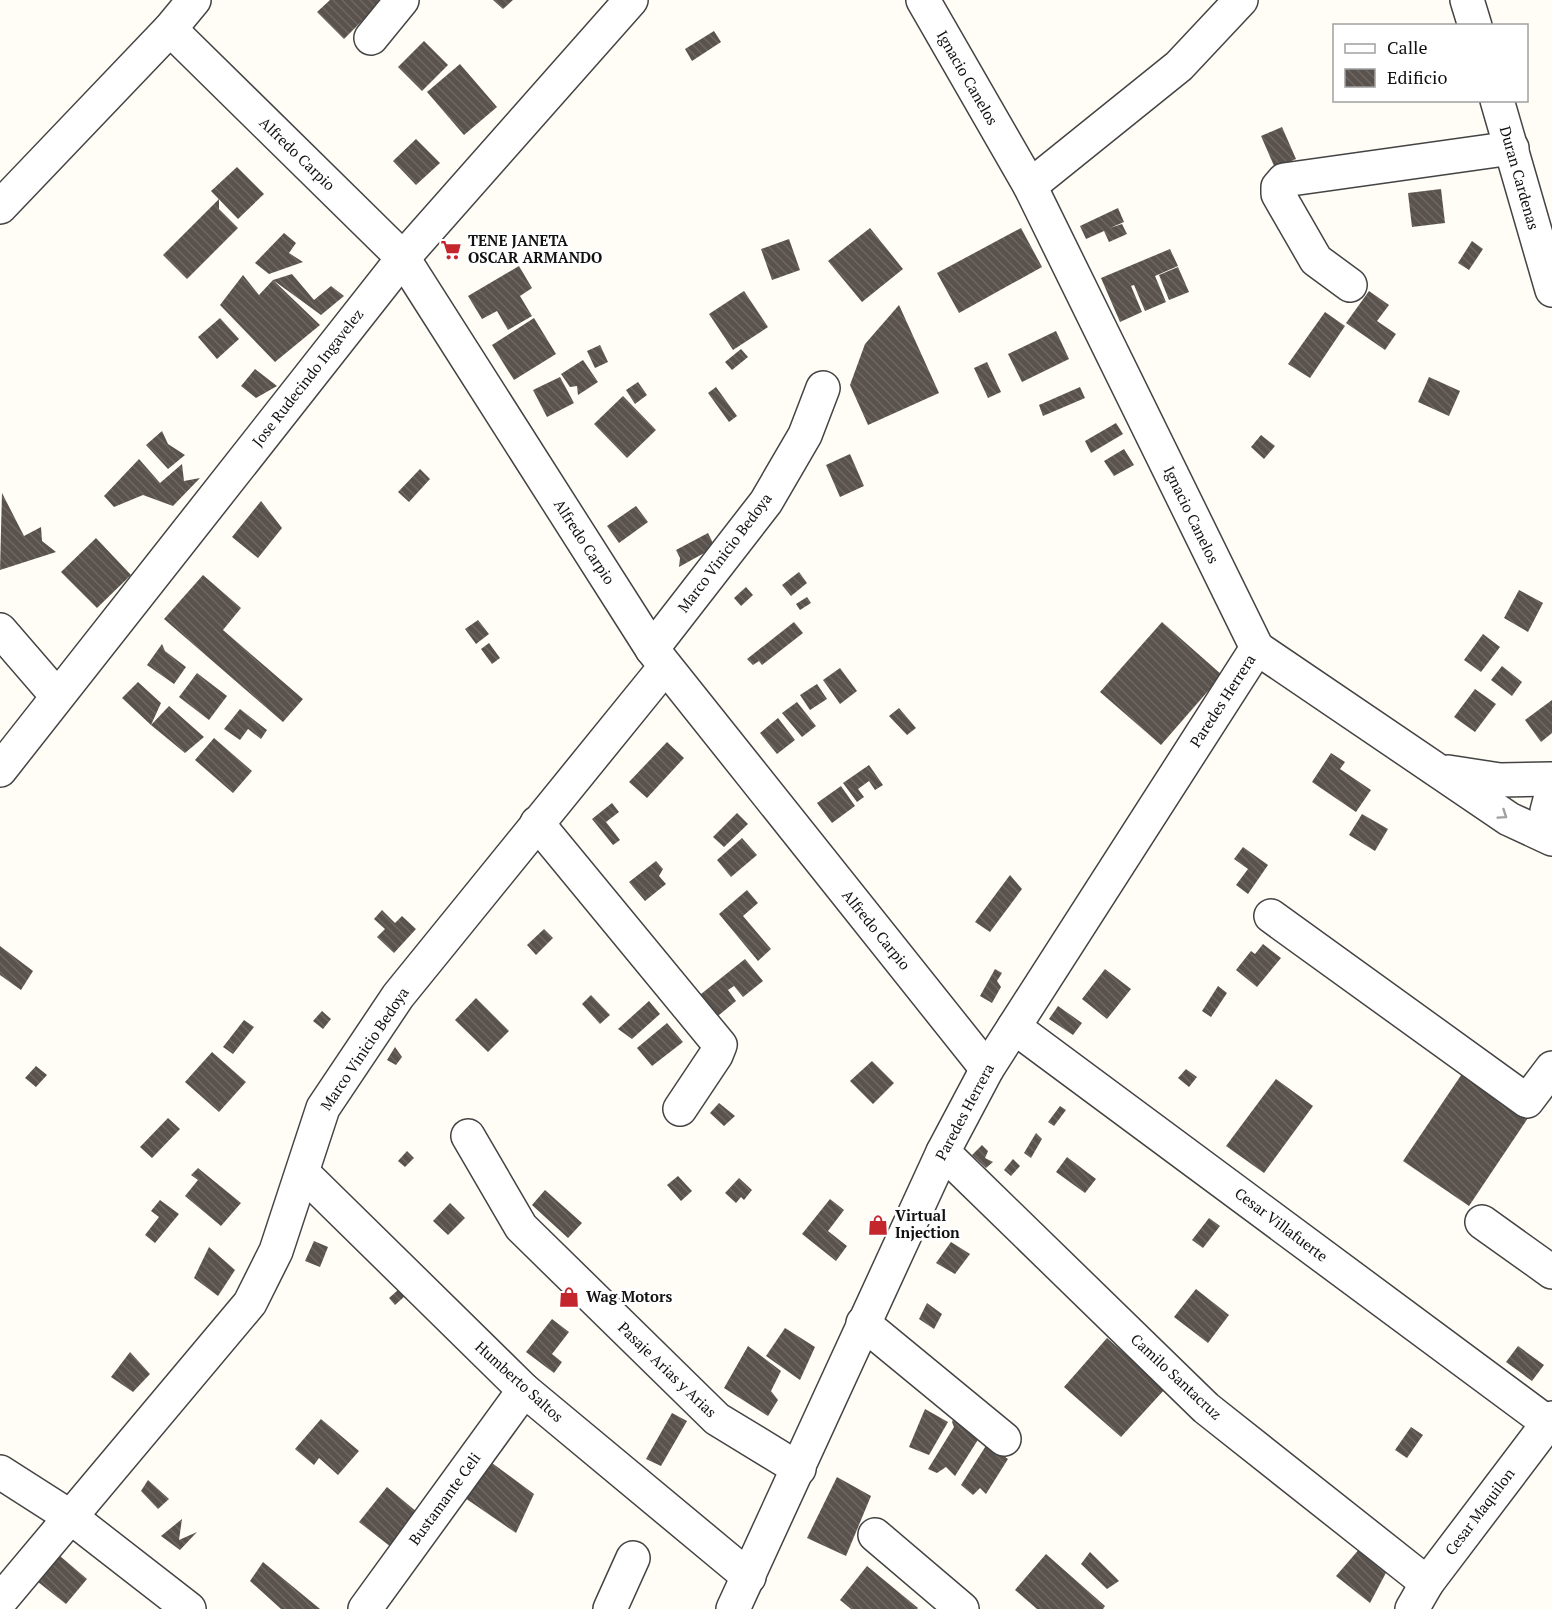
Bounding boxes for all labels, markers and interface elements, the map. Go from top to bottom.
legend [1333,24,1528,102]
street label: Ignacio Canelos [933,27,1003,128]
text: Calle [1387,35,1428,59]
text: Edificio [1387,65,1447,89]
street label: Alfredo Carpio [256,112,340,194]
street label: Duran Cardenas [1496,124,1544,232]
place label: TENE JANETA OSCAR ARMANDO [468,230,602,267]
supermarket icon: TENE JANETA OSCAR ARMANDO [439,238,463,262]
street label: Jose Rudecindo Ingavelez [247,304,367,450]
street label: Ignacio Canelos [1160,462,1224,567]
street label: Marco Vinicio Bedoya [673,488,776,616]
street label: Alfredo Carpio [550,495,620,588]
street label: Paredes Herrera [1185,650,1260,751]
one-way arrow [1497,807,1507,819]
street label: Alfredo Carpio [838,885,915,974]
street label: Marco Vinicio Bedoya [315,983,413,1114]
street label: Paredes Herrera [930,1059,998,1163]
street label: Cesar Villafuerte [1231,1183,1332,1266]
place label: Virtual Injection [895,1205,960,1242]
shop icon: Virtual Injection [866,1213,890,1237]
shop icon: Wag Motors [557,1285,581,1309]
place label: Wag Motors [586,1286,672,1306]
street label: Pasaje Arias y Arias [614,1317,721,1421]
street label: Camilo Santacruz [1127,1329,1226,1424]
street label: Humberto Saltos [471,1336,568,1426]
street label: Bustamante Celi [404,1448,484,1549]
street label: Cesar Maquilon [1440,1464,1519,1559]

